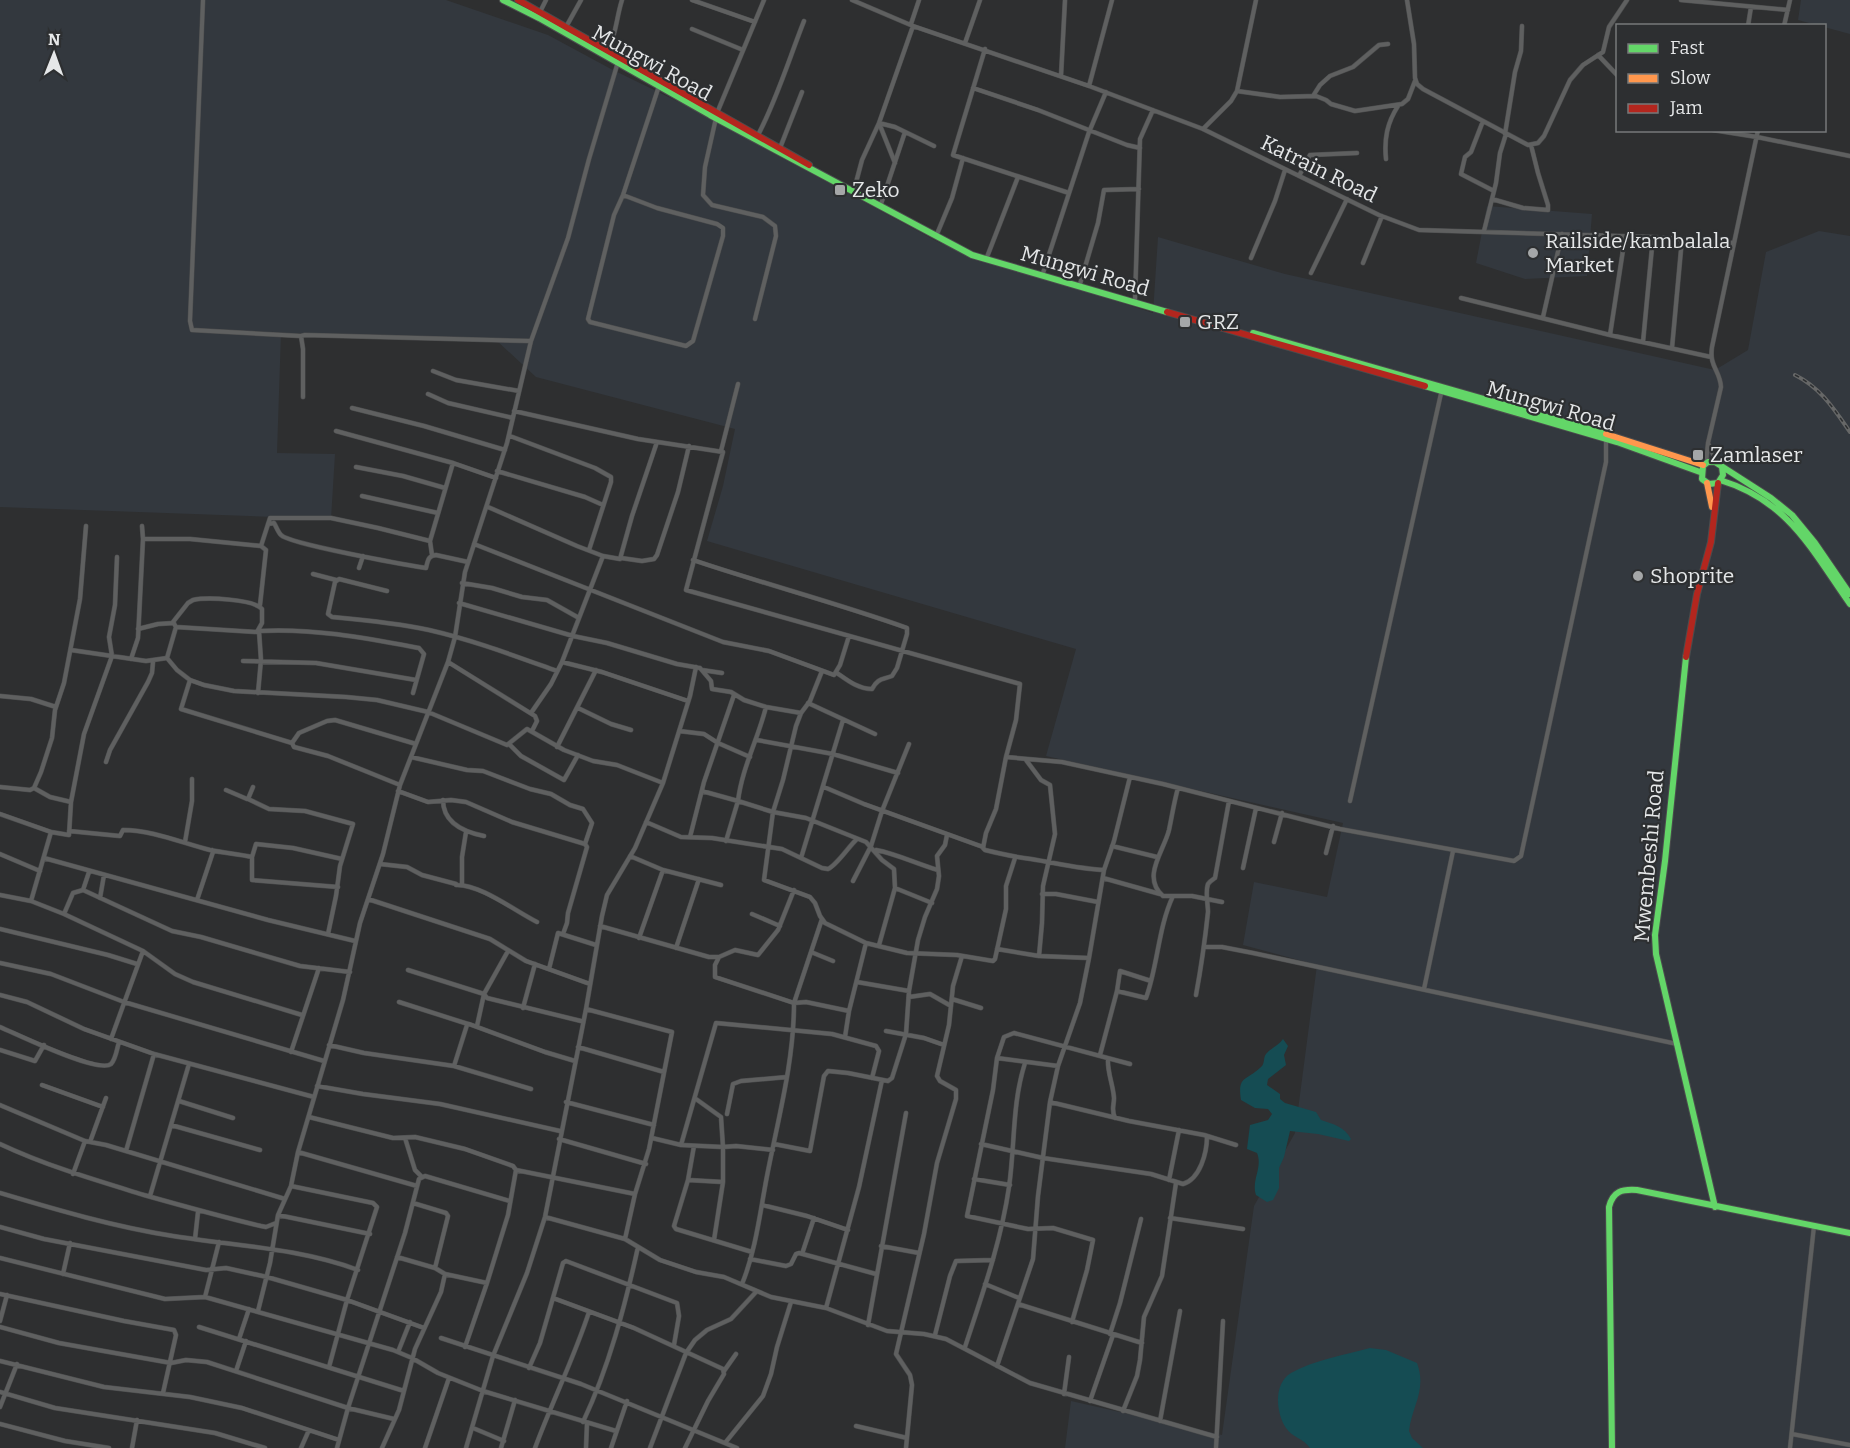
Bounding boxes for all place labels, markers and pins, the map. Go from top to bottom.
place label: Zeko [852,177,899,203]
marker: Zeko [833,183,847,197]
place label: Railside/kambalala Market [1545,228,1731,278]
marker: Railside/kambalala Market [1526,246,1540,260]
place label: GRZ [1197,309,1239,335]
marker: GRZ [1178,315,1192,329]
place label: Zamlaser [1710,442,1803,468]
marker: Zamlaser [1691,448,1705,462]
place label: Shoprite [1650,563,1734,589]
marker: Shoprite [1631,569,1645,583]

